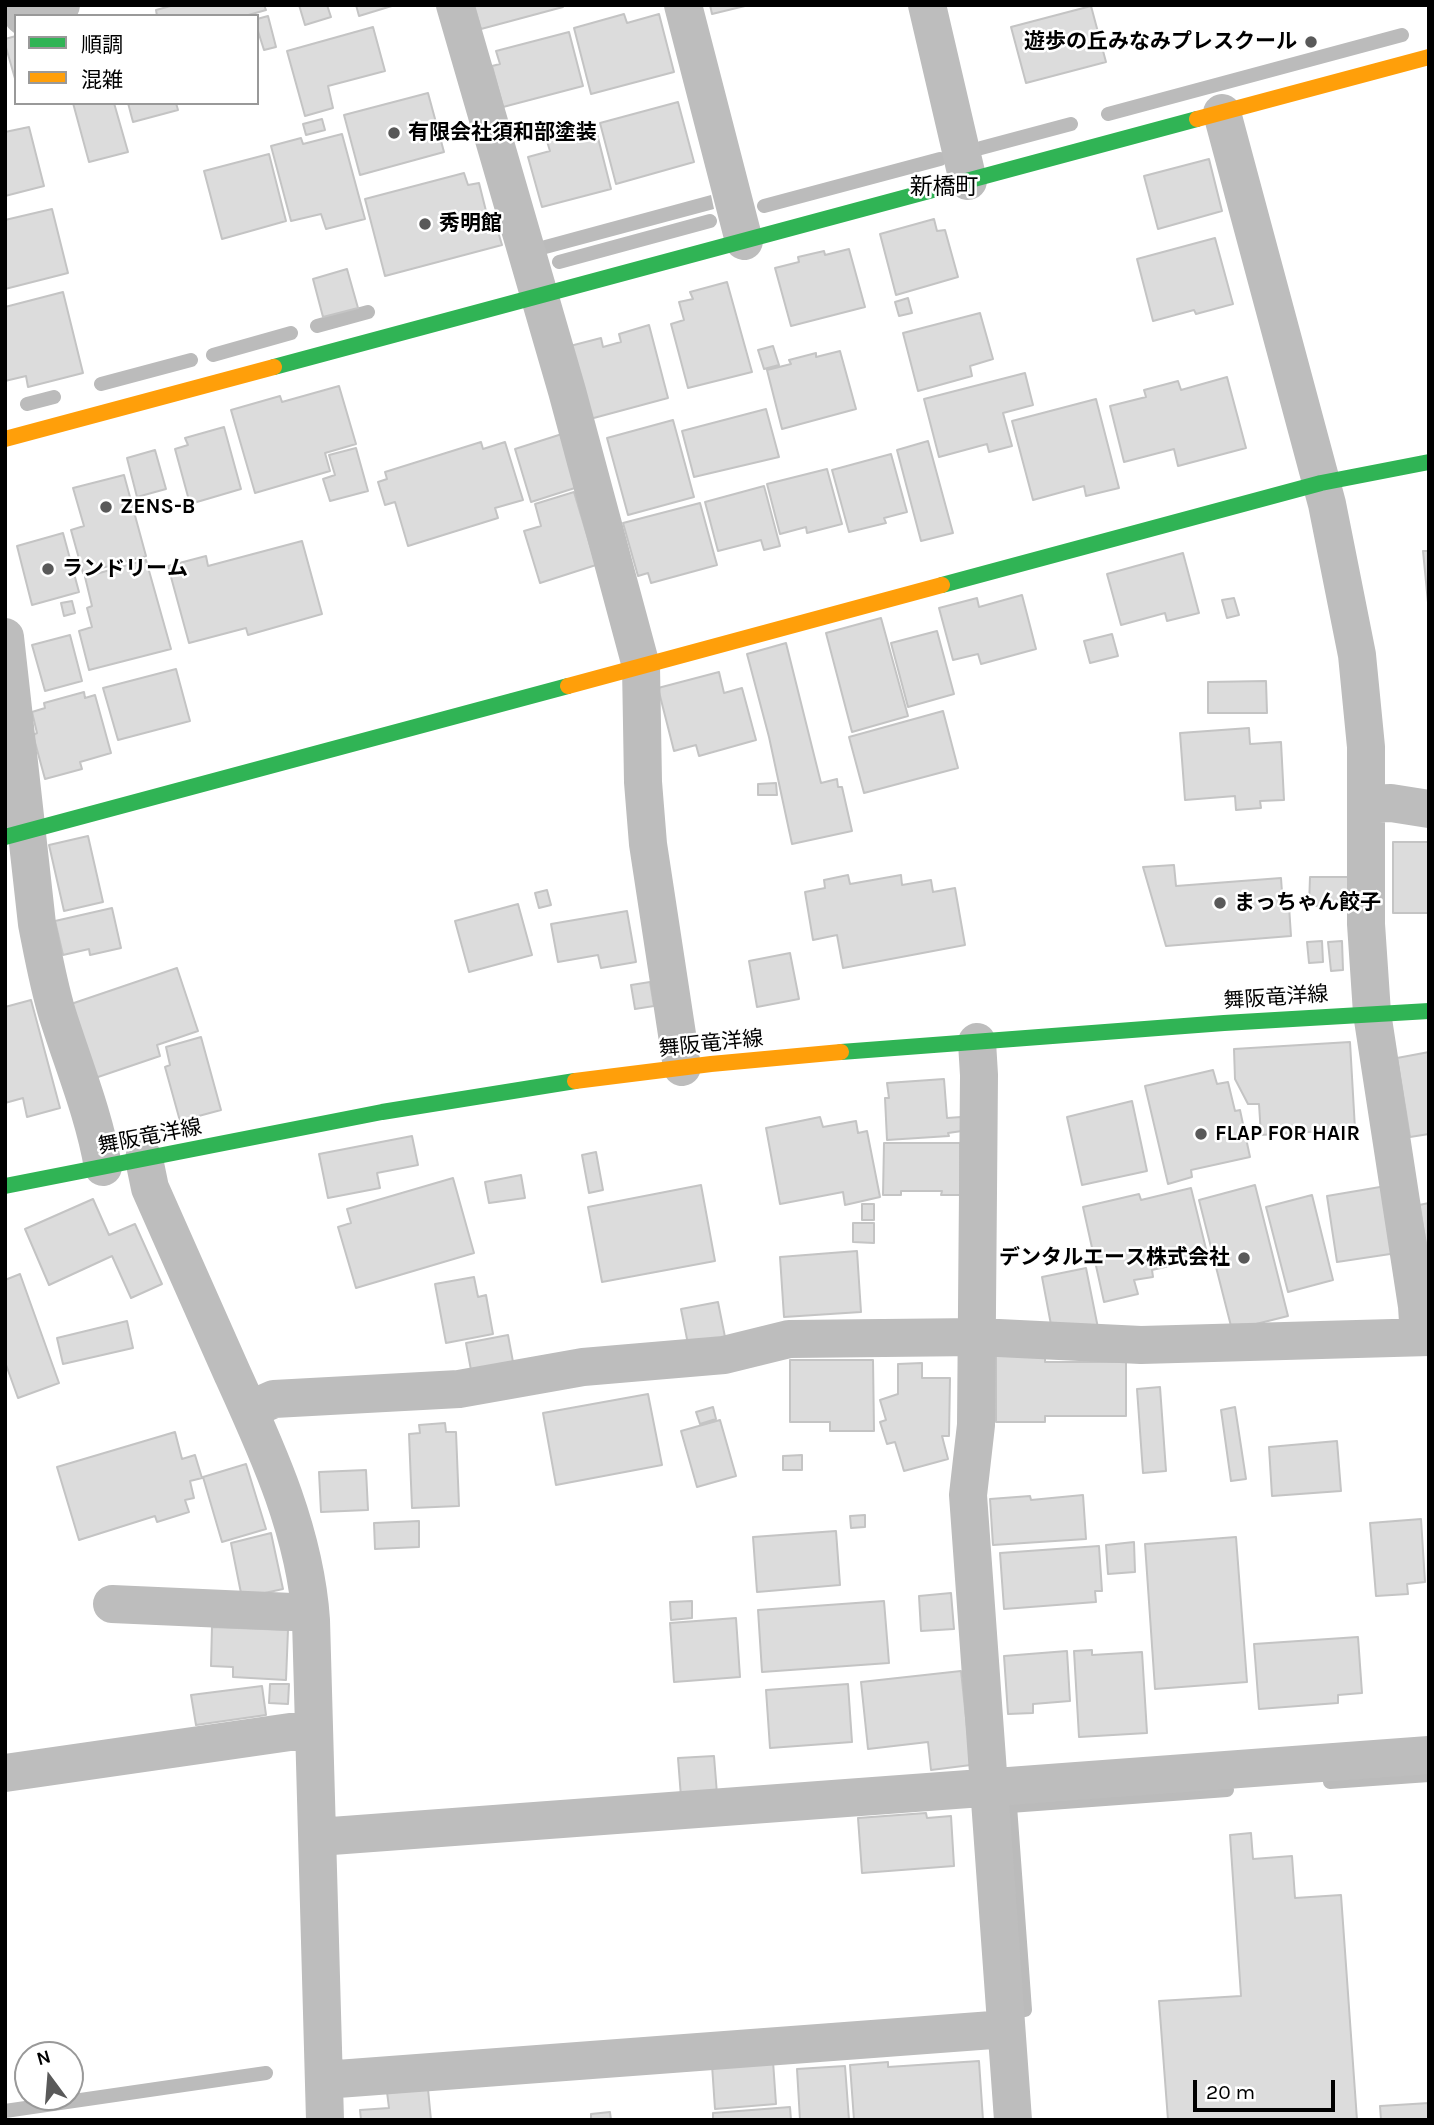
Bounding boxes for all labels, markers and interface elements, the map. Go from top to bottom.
legend [14,14,259,105]
place label: 遊歩の丘みなみプレスクール [1024,29,1297,55]
text: 順調 [81,33,123,57]
marker: 遊歩の丘みなみプレスクール [1303,34,1319,50]
text: 混雑 [81,68,123,92]
place label: 有限会社須和部塗装 [408,120,597,146]
marker: 有限会社須和部塗装 [386,125,402,141]
district label: 新橋町 [910,173,978,201]
place label: 秀明館 [439,211,502,237]
marker: 秀明館 [417,216,433,232]
place label: ZENS-B [120,494,195,520]
marker: ZENS-B [98,499,114,515]
place label: ランドリーム [62,556,188,582]
marker: ランドリーム [40,561,56,577]
place label: まっちゃん餃子 [1234,890,1381,916]
marker: まっちゃん餃子 [1212,895,1228,911]
street label: 舞阪竜洋線 [1223,982,1329,1014]
street label: 舞阪竜洋線 [657,1026,765,1062]
street label: 舞阪竜洋線 [96,1115,204,1159]
place label: FLAP FOR HAIR [1215,1121,1360,1147]
marker: FLAP FOR HAIR [1193,1126,1209,1142]
place label: デンタルエース株式会社 [999,1245,1230,1271]
marker: デンタルエース株式会社 [1236,1250,1252,1266]
north arrow [14,2041,84,2111]
text: N [34,2045,53,2070]
scale bar [1196,2066,1338,2110]
text: 20 m [1206,2080,1255,2104]

